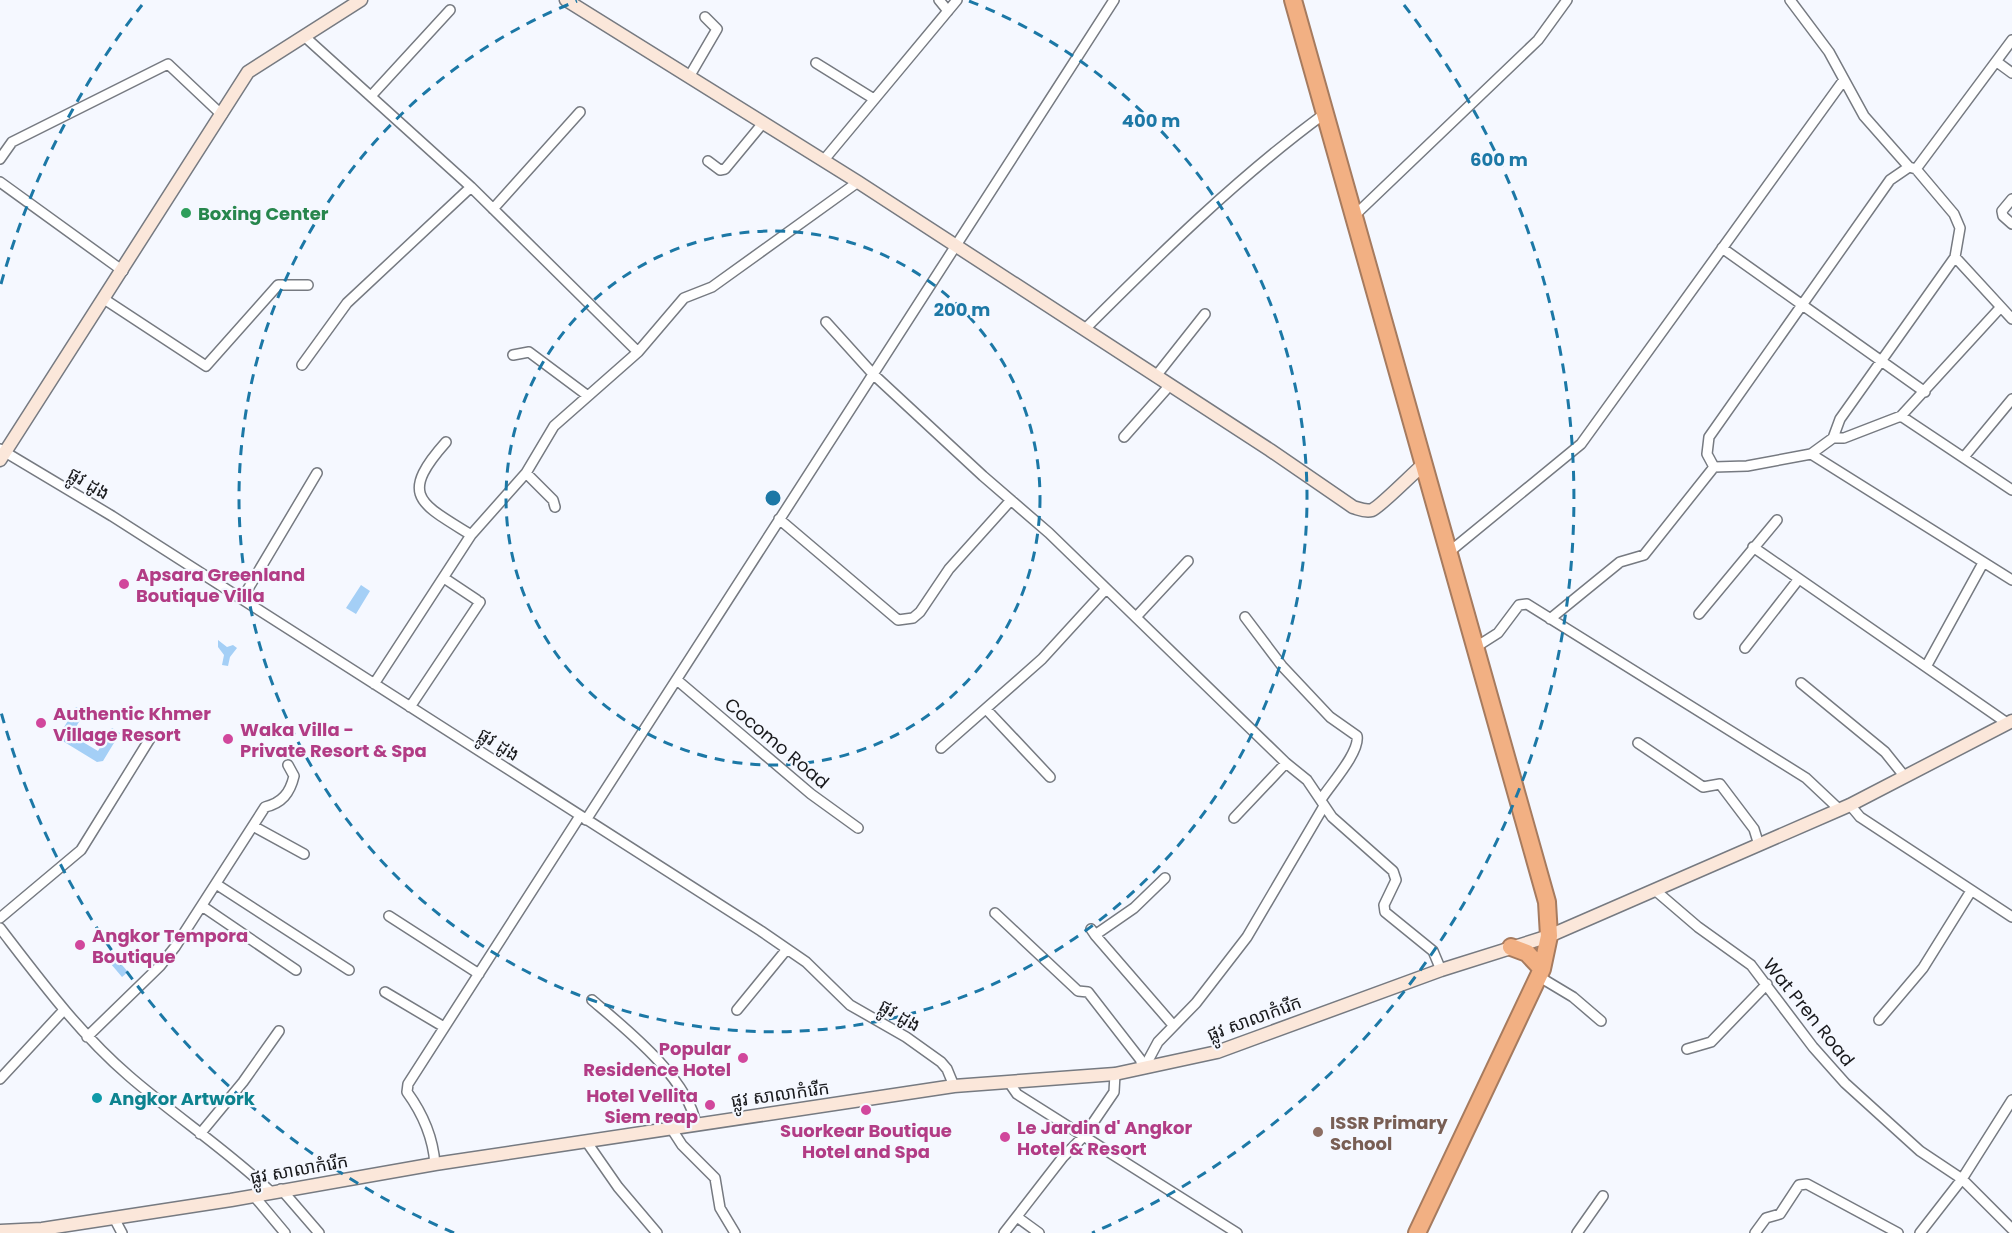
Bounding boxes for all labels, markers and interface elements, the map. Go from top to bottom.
text: 400 m [1122,108,1180,133]
text: 600 m [1470,147,1528,172]
place label: Boxing Center [198,201,329,226]
marker: Boxing Center [179,206,193,220]
text: 200 m [934,297,990,322]
street label: ផ្លូវ ដូង [61,461,115,509]
centre of rings [763,488,783,508]
place label: Apsara Greenland Boutique Villa [136,562,305,608]
marker: Apsara Greenland Boutique Villa [117,577,131,591]
street label: Cocomo Road [719,692,835,794]
place label: Authentic Khmer Village Resort [53,701,211,747]
marker: Authentic Khmer Village Resort [34,716,48,730]
place label: Waka Villa - Private Resort & Spa [240,717,427,763]
street label: ផ្លូវ ដូង [471,721,525,770]
marker: Waka Villa - Private Resort & Spa [221,732,235,746]
place label: Angkor Tempora Boutique [92,923,248,969]
marker: Angkor Tempora Boutique [73,938,87,952]
street label: Wat Pren Road [1758,953,1860,1071]
street label: ផ្លូវ សាលាកំរើក [1203,989,1306,1051]
street label: ផ្លូវ ដូង [872,993,926,1041]
place label: Popular Residence Hotel [583,1036,731,1082]
marker: Popular Residence Hotel [736,1051,750,1065]
street label: ផ្លូវ សាលាកំរើក [729,1075,831,1118]
place label: Hotel Vellita Siem reap [586,1083,698,1129]
place label: Angkor Artwork [109,1086,256,1111]
marker: Angkor Artwork [90,1091,104,1105]
marker: Hotel Vellita Siem reap [703,1098,717,1112]
marker: Suorkear Boutique Hotel and Spa [859,1103,873,1117]
place label: ISSR Primary School [1330,1110,1448,1156]
place label: Le Jardin d' Angkor Hotel & Resort [1017,1115,1193,1161]
place label: Suorkear Boutique Hotel and Spa [780,1118,952,1164]
marker: ISSR Primary School [1311,1125,1325,1139]
marker: Le Jardin d' Angkor Hotel & Resort [998,1130,1012,1144]
street label: ផ្លូវ សាលាកំរើក [248,1148,351,1194]

